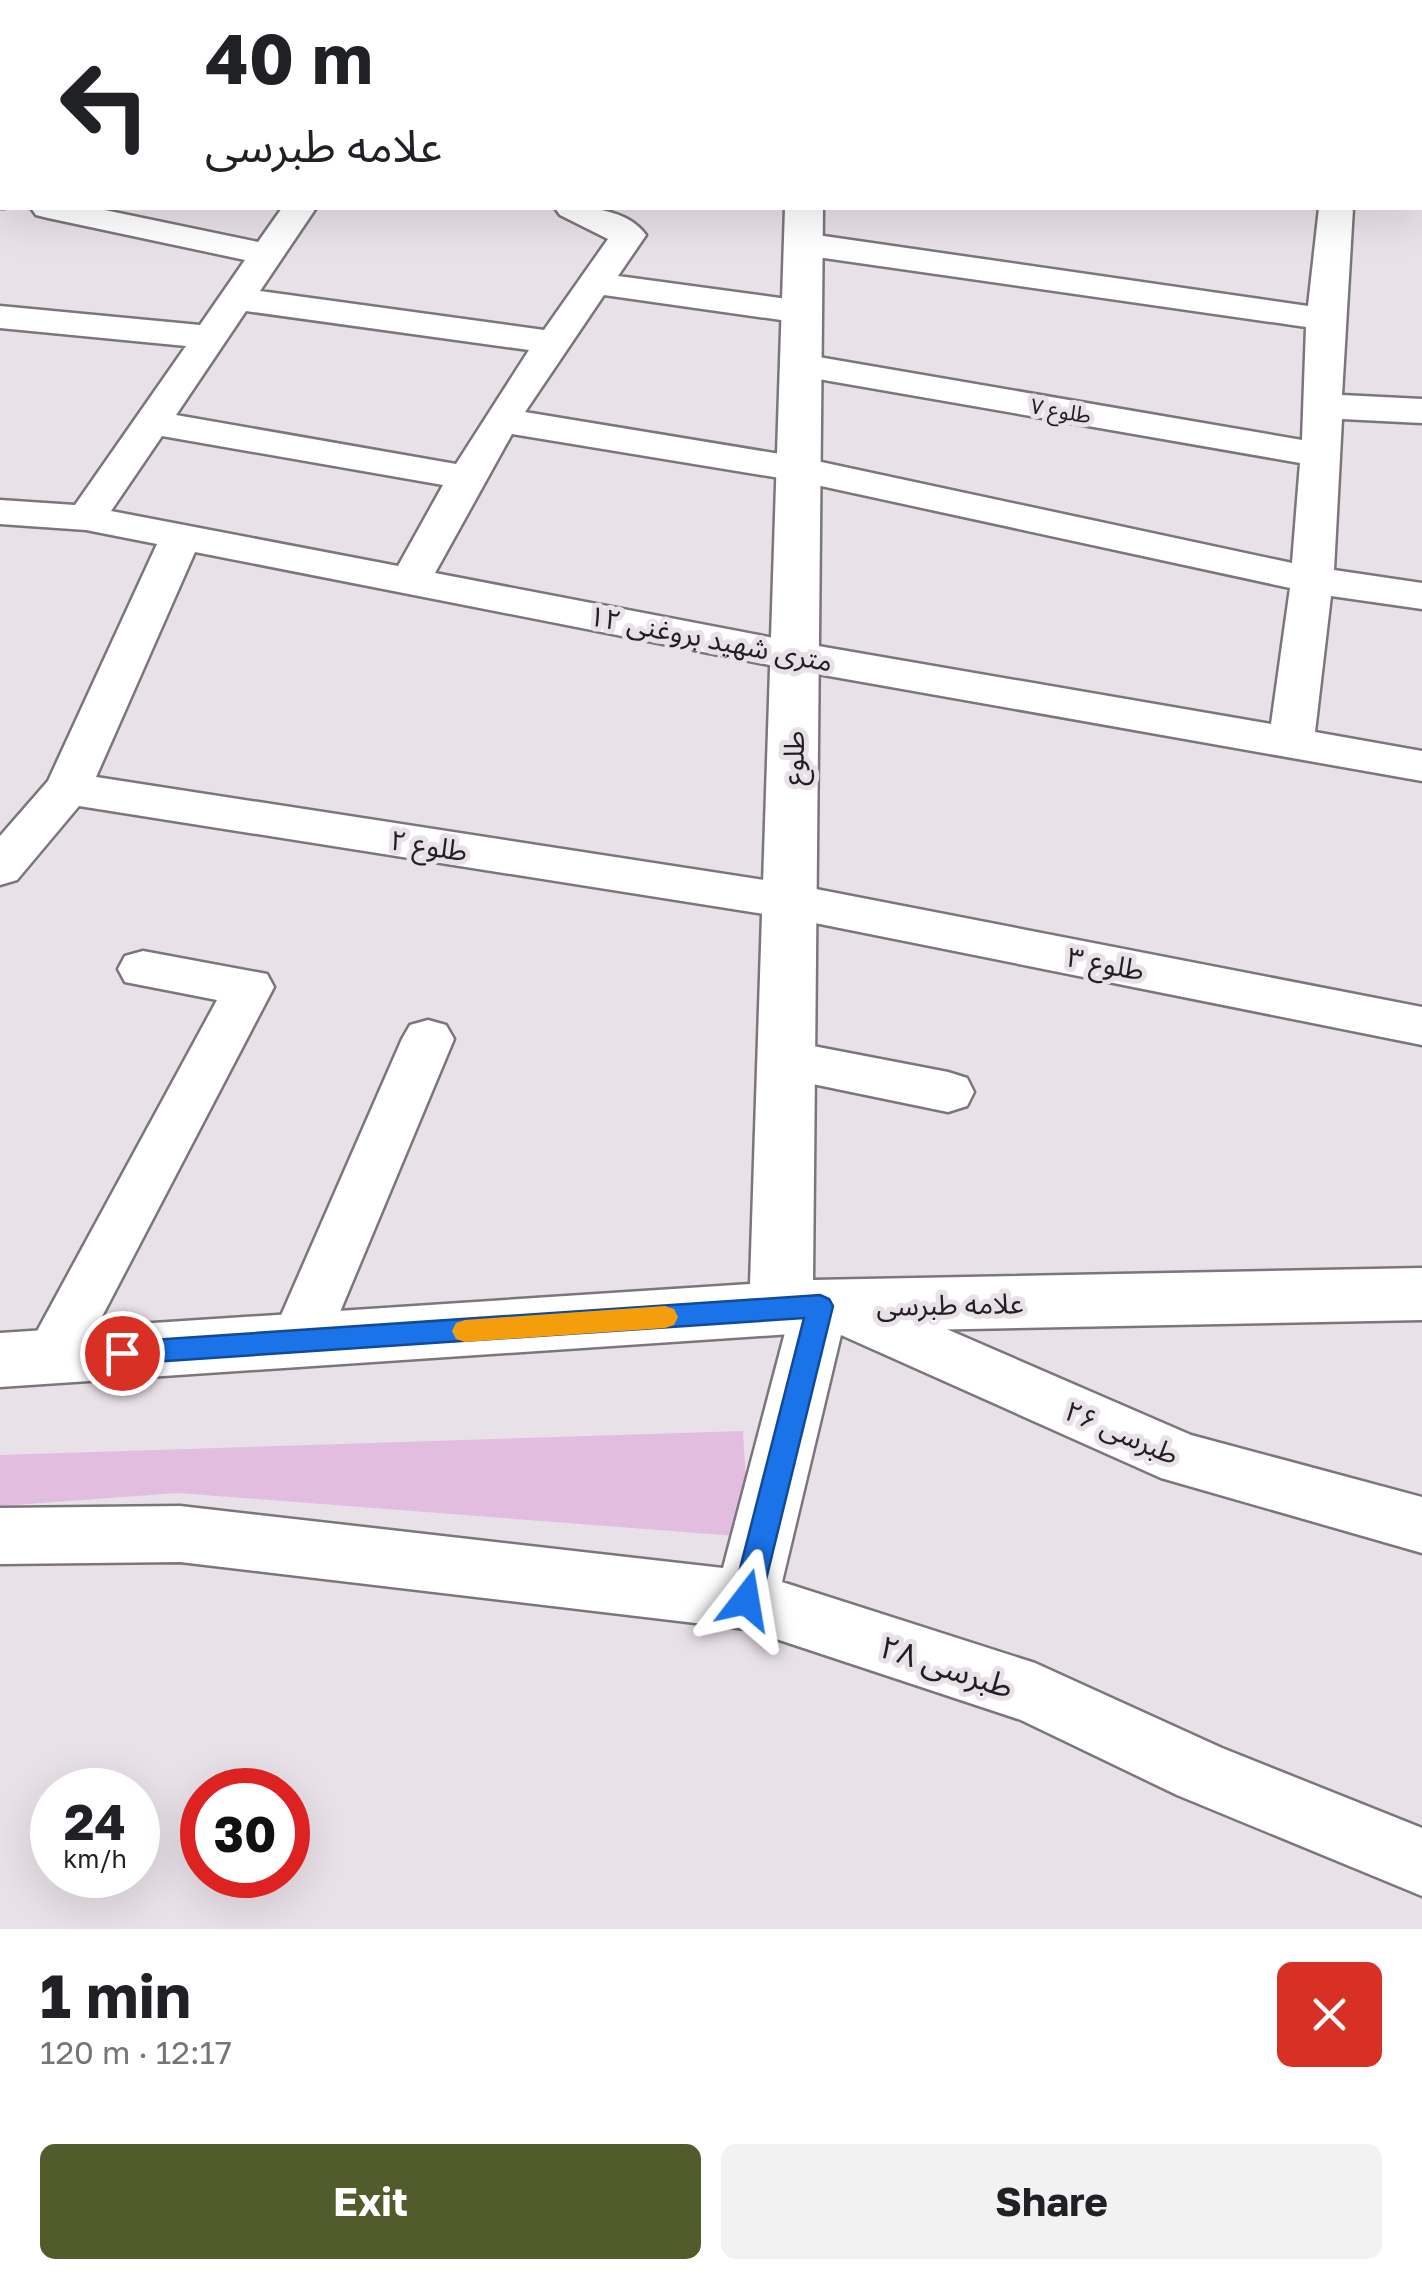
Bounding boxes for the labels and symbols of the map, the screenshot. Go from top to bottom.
street label: طلوع ۷ [1028,391,1093,433]
street label: ۱۲ متری شهید بروغنی [586,598,836,679]
street label: طلوع [776,730,815,786]
street label: طلوع ۲ [387,823,470,872]
street label: طلوع ۳ [1064,939,1147,992]
street label: علامه طبرسی [876,1286,1024,1323]
pin [80,1311,165,1396]
street label: طبرسی ۲۶ [1060,1393,1184,1472]
position arrow [694,1548,798,1652]
street label: طبرسی ۲۸ [875,1627,1018,1706]
speed limit sign: 30 [180,1768,310,1898]

